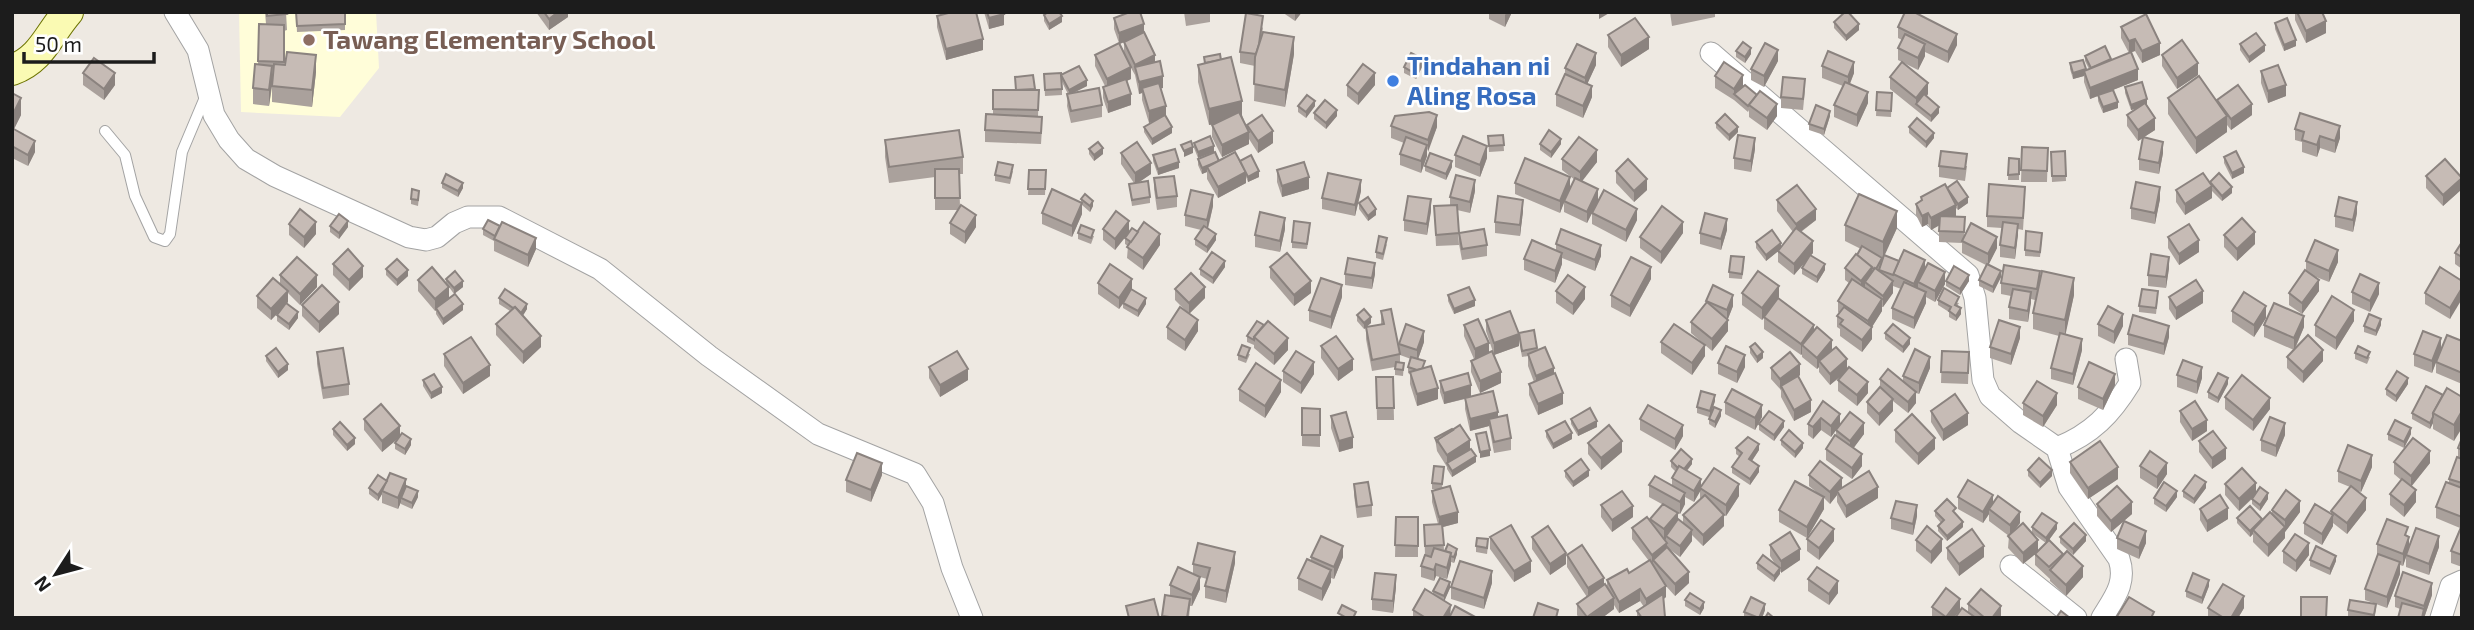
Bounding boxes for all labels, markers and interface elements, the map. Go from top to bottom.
scale bar [24,21,154,65]
place label: Tawang Elementary School [323,23,656,55]
text: 50 m [35,31,82,56]
marker: Tawang Elementary School [301,32,317,48]
place label: Tindahan ni Aling Rosa [1407,49,1550,110]
marker: Tindahan ni Aling Rosa [1385,73,1401,89]
north arrow [21,539,91,609]
text: N [29,572,55,597]

